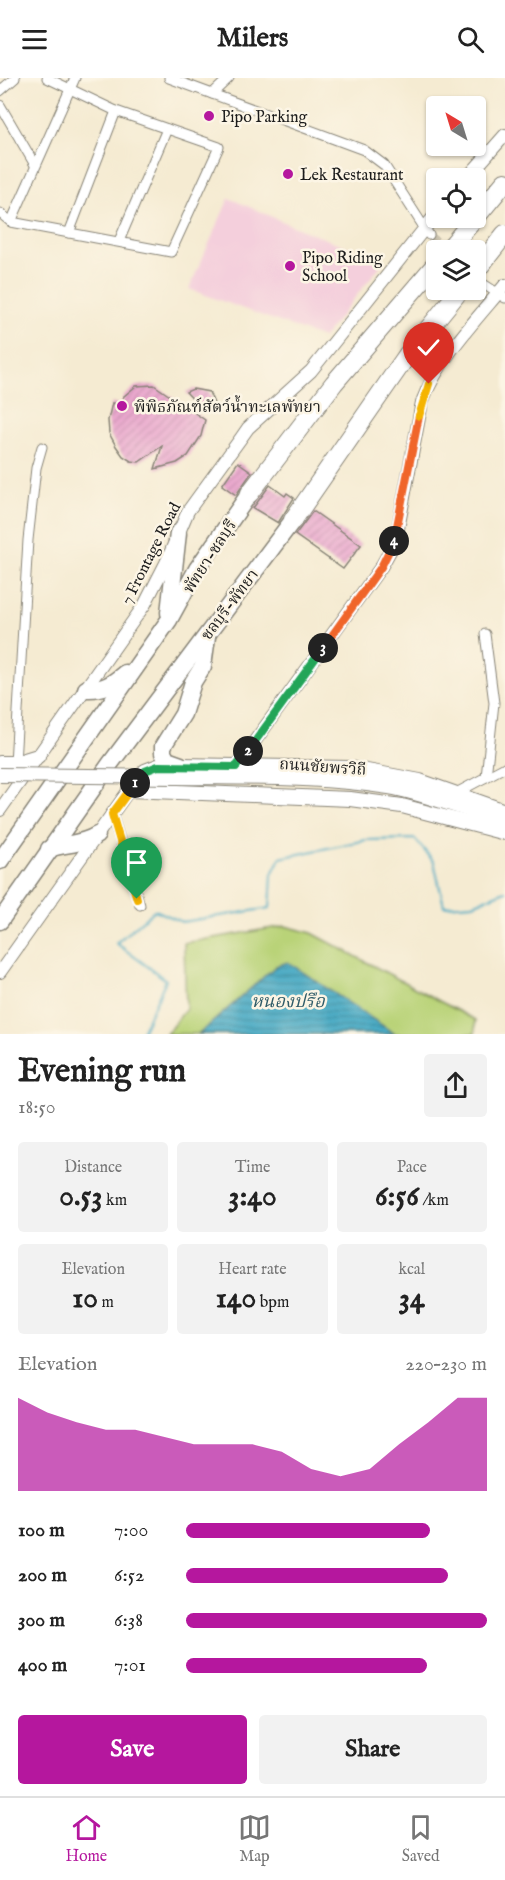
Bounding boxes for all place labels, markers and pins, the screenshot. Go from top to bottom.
place label: Pipo Parking [221,108,308,128]
marker: Pipo Parking [202,109,216,123]
place label: Lek Restaurant [300,166,404,186]
marker: Lek Restaurant [281,167,295,181]
place label: Pipo Riding School [302,249,383,287]
marker: Pipo Riding School [283,259,297,273]
pin [403,322,454,384]
place label: พิพิธภัณฑ์สัตว์น้ำทะเลพัทยา [134,395,321,418]
marker: พิพิธภัณฑ์สัตว์น้ำทะเลพัทยา [115,399,129,413]
pin: 4 [379,526,409,556]
pin: 3 [308,633,338,663]
pin: 2 [233,736,263,766]
pin: 1 [120,768,150,798]
pin [111,837,162,899]

